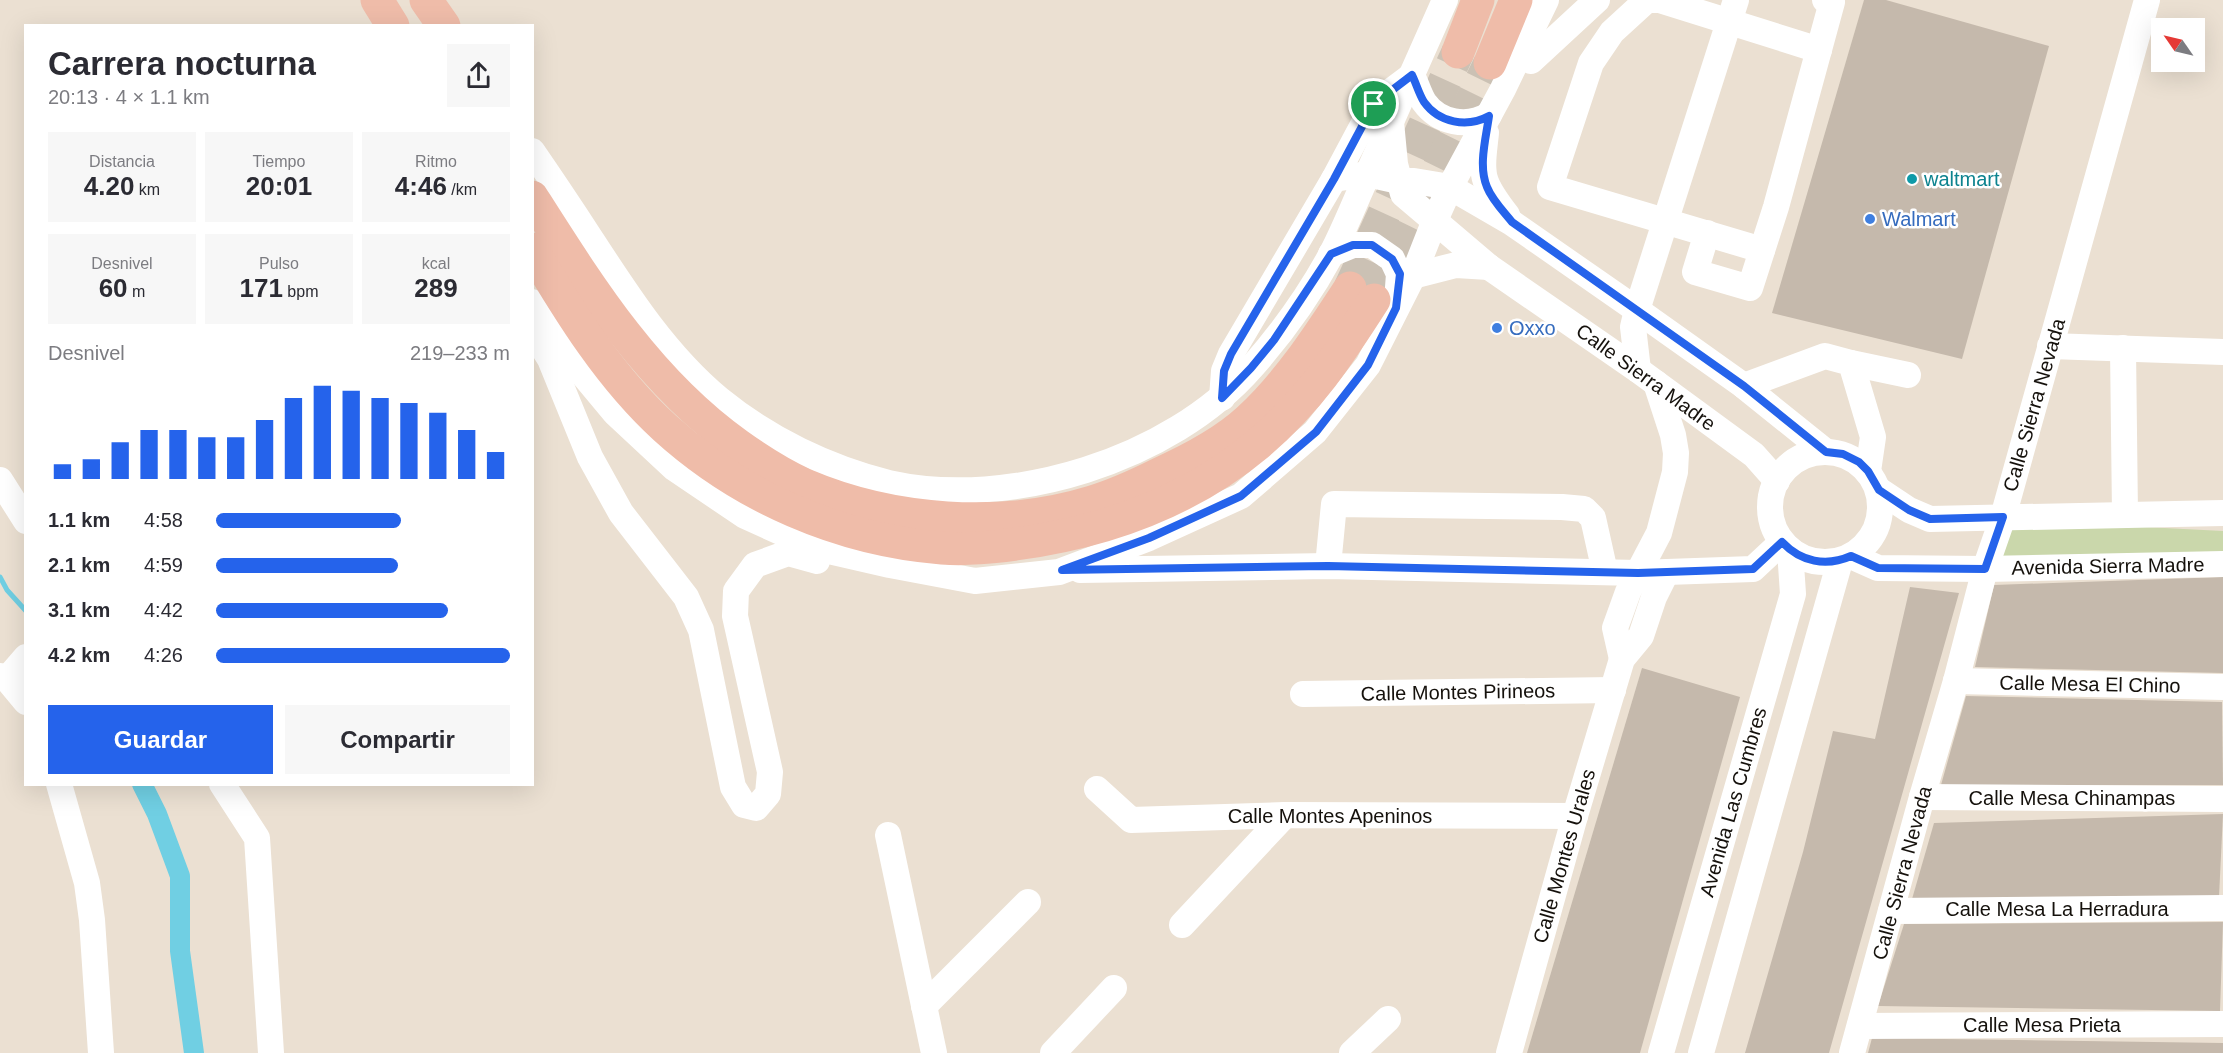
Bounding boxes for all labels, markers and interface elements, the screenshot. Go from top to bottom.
north arrow [2151,18,2205,72]
map controls [2151,18,2205,72]
button: share [447,44,510,107]
text: Carrera nocturna [48,45,316,82]
pin [1348,78,1399,129]
text: 20:13 · 4 × 1.1 km [48,86,210,108]
icon: arrive [1357,87,1390,120]
text: Distancia [89,153,155,170]
text: Tiempo [253,153,305,170]
text: Ritmo [415,153,457,170]
place label: waltmart [1923,168,2000,190]
text: 4.20 [84,171,134,201]
text: 20:01 [246,171,312,201]
text: 4:46 [395,171,447,201]
marker: waltmart [1905,172,1919,186]
text: km [134,181,160,198]
text: /km [447,181,477,198]
place label: Walmart [1882,208,1956,230]
marker: Walmart [1863,212,1877,226]
text: Desnivel [91,255,153,272]
text: Pulso [259,255,299,272]
text: kcal [422,255,450,272]
text: 60 [99,273,128,303]
text: 171 [240,273,283,303]
text: 289 [414,273,458,303]
text: m [128,283,145,300]
text: bpm [283,283,318,300]
street label: Calle Sierra Nevada [1999,315,2069,494]
place label: Oxxo [1509,317,1556,339]
street label: Calle Sierra Madre [1572,319,1720,435]
marker: Oxxo [1490,321,1504,335]
text: Desnivel [48,342,125,364]
text: 219–233 m [410,342,510,364]
text: 1.1 km [48,509,110,531]
text: 4:58 [144,509,183,531]
street label: Avenida Sierra Madre [2011,553,2205,579]
text: 2.1 km [48,554,110,576]
text: 4:59 [144,554,183,576]
text: 3.1 km [48,599,110,621]
text: 4:42 [144,599,183,621]
text: 4.2 km [48,644,110,666]
text: 4:26 [144,644,183,666]
street label: Calle Mesa El Chino [1999,671,2181,697]
street label: Calle Montes Pirineos [1361,679,1555,705]
button: Guardar [48,705,273,774]
button: Compartir [285,705,510,774]
street label: Avenida Las Cumbres [1695,705,1771,899]
street label: Calle Montes Urales [1529,766,1599,946]
street label: Calle Sierra Nevada [1868,783,1936,962]
street label: Calle Mesa Chinampas [1969,787,2175,809]
street label: Calle Montes Apeninos [1228,805,1432,827]
street label: Calle Mesa La Herradura [1945,898,2170,920]
street label: Calle Mesa Prieta [1963,1014,2122,1036]

